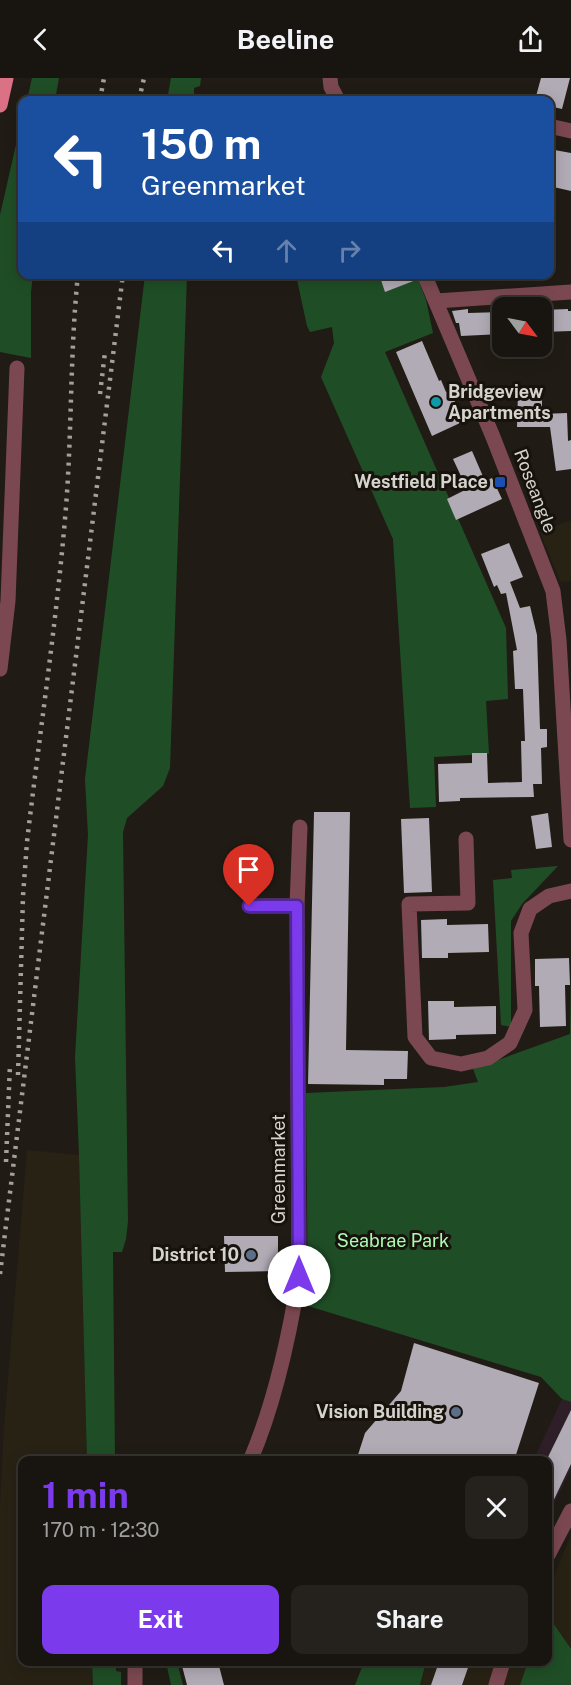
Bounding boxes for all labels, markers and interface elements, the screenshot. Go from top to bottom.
icon: back [24,23,57,56]
text: Beeline [237,23,334,55]
icon: share [514,23,547,56]
text: 150 m [141,119,261,168]
icon: left [42,120,120,198]
text: Greenmarket [141,169,306,201]
icon: left [207,234,240,267]
icon: ahead [270,234,303,267]
icon: right [333,234,366,267]
north arrow [492,297,552,357]
map controls [492,297,552,357]
place label: Bridgeview Apartments [448,381,551,423]
marker: Bridgeview Apartments [429,395,443,409]
street label: Roseangle [510,446,561,536]
place label: Westfield Place [354,471,488,492]
marker: Westfield Place [493,475,507,489]
pin [223,844,274,906]
icon: arrive [232,853,265,886]
street label: Greenmarket [268,1114,289,1224]
park label: Seabrae Park [337,1230,449,1251]
place label: District 10 [152,1244,239,1265]
position arrow [267,1244,331,1308]
marker: District 10 [244,1248,258,1262]
place label: Vision Building [316,1401,444,1422]
marker: Vision Building [449,1405,463,1419]
text: 1 min [42,1474,129,1516]
button: close [465,1476,528,1539]
text: 170 m · 12:30 [42,1518,160,1542]
button: Exit [42,1585,279,1654]
button: Share [291,1585,528,1654]

